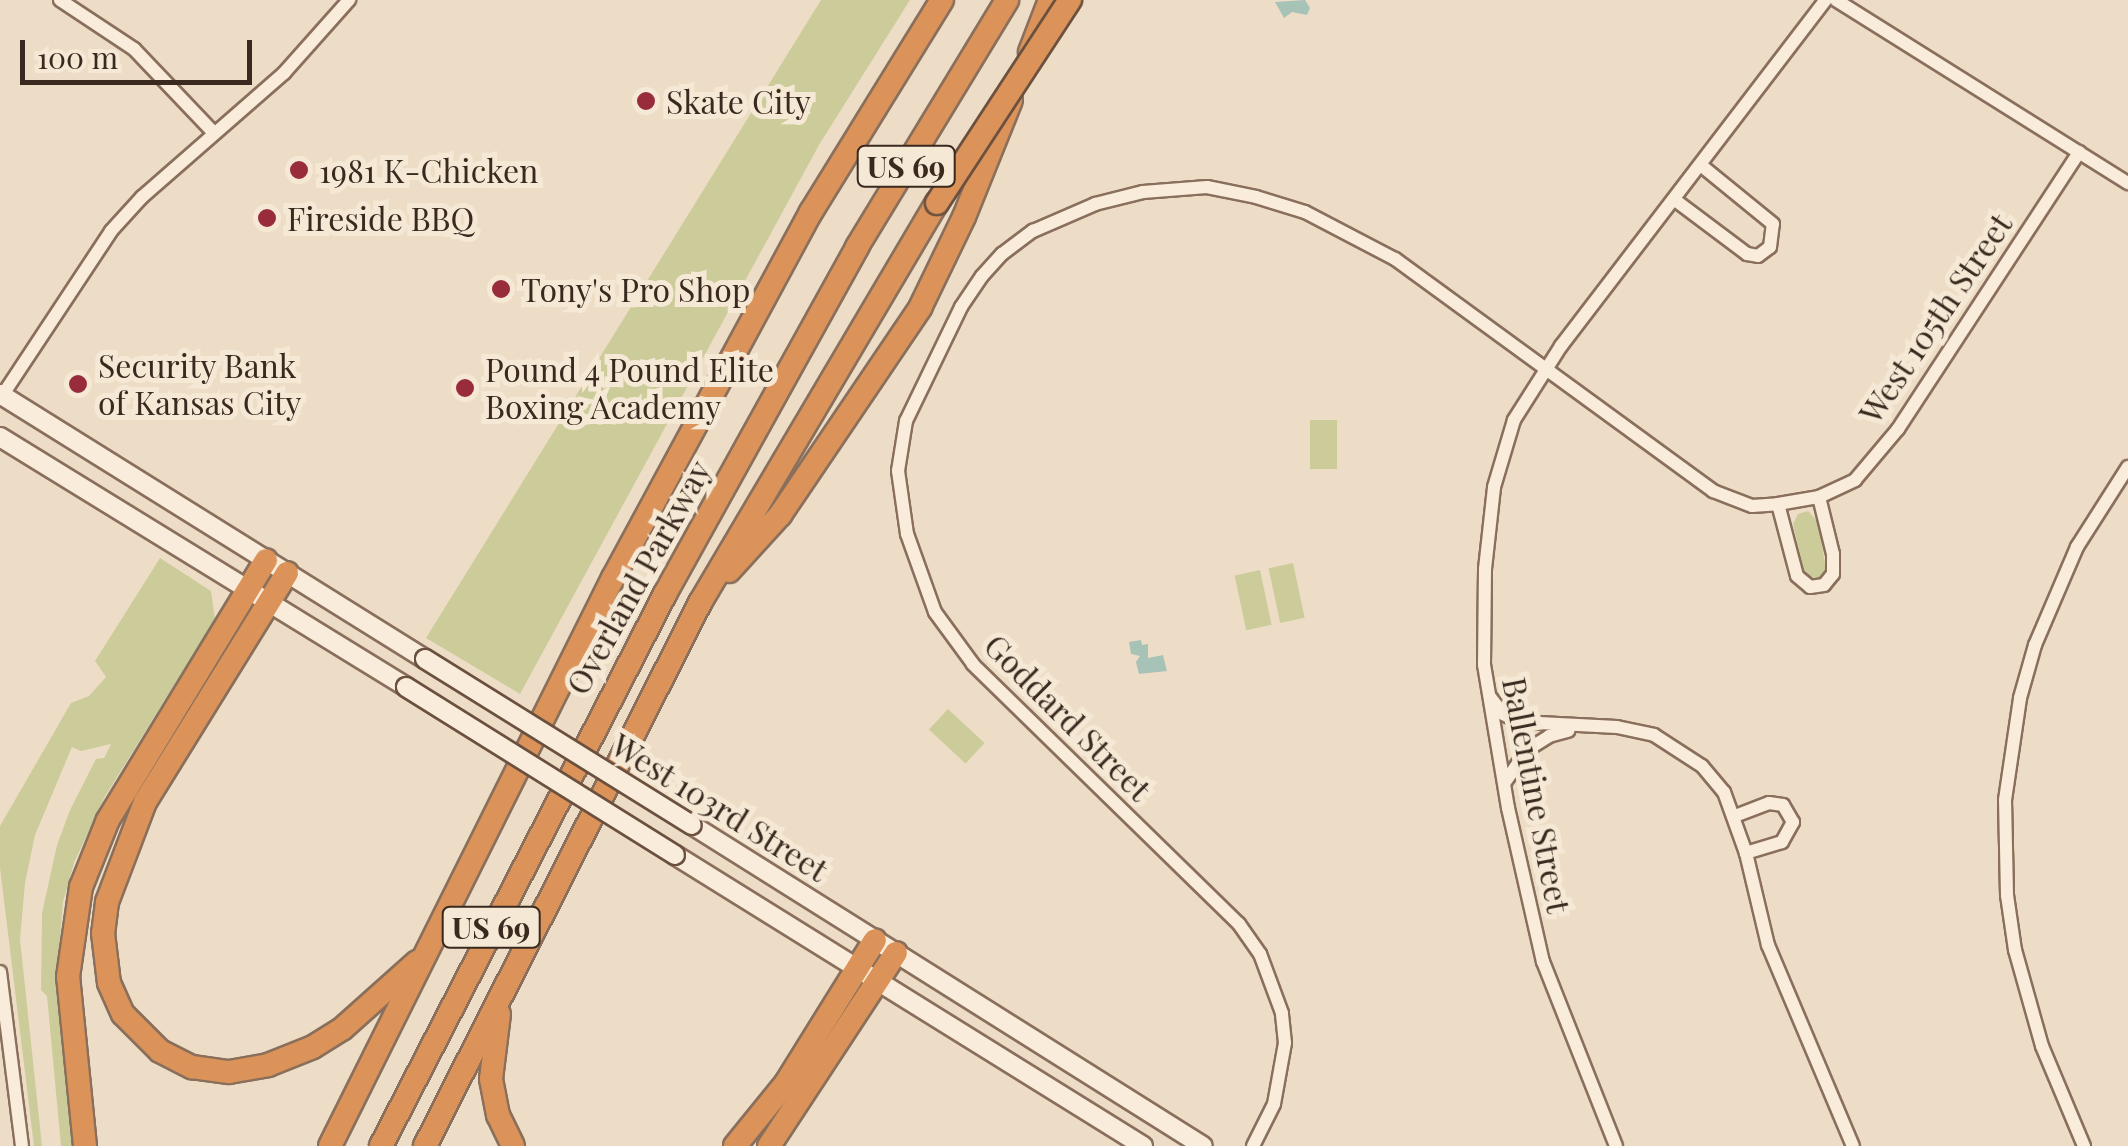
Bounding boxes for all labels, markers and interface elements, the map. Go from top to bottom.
scale bar [25,20,258,82]
text: 100 m [37,37,118,77]
place label: Skate City [666,82,811,120]
marker: Skate City [635,90,657,112]
road number: US 69 [856,141,956,191]
place label: 1981 K-Chicken [319,151,538,189]
marker: 1981 K-Chicken [288,159,310,181]
place label: Fireside BBQ [287,199,474,237]
street label: West 105th Street [1851,206,2019,430]
marker: Fireside BBQ [256,207,278,229]
place label: Tony's Pro Shop [521,270,750,308]
marker: Tony's Pro Shop [490,278,512,300]
place label: Security Bank of Kansas City [98,347,301,422]
place label: Pound 4 Pound Elite Boxing Academy [485,351,775,426]
marker: Security Bank of Kansas City [67,373,89,395]
marker: Pound 4 Pound Elite Boxing Academy [454,377,476,399]
street label: Overland Parkway [558,453,718,701]
street label: Goddard Street [977,626,1159,808]
street label: Ballentine Street [1495,674,1579,916]
street label: West 103rd Street [605,725,835,889]
road number: US 69 [441,902,541,952]

